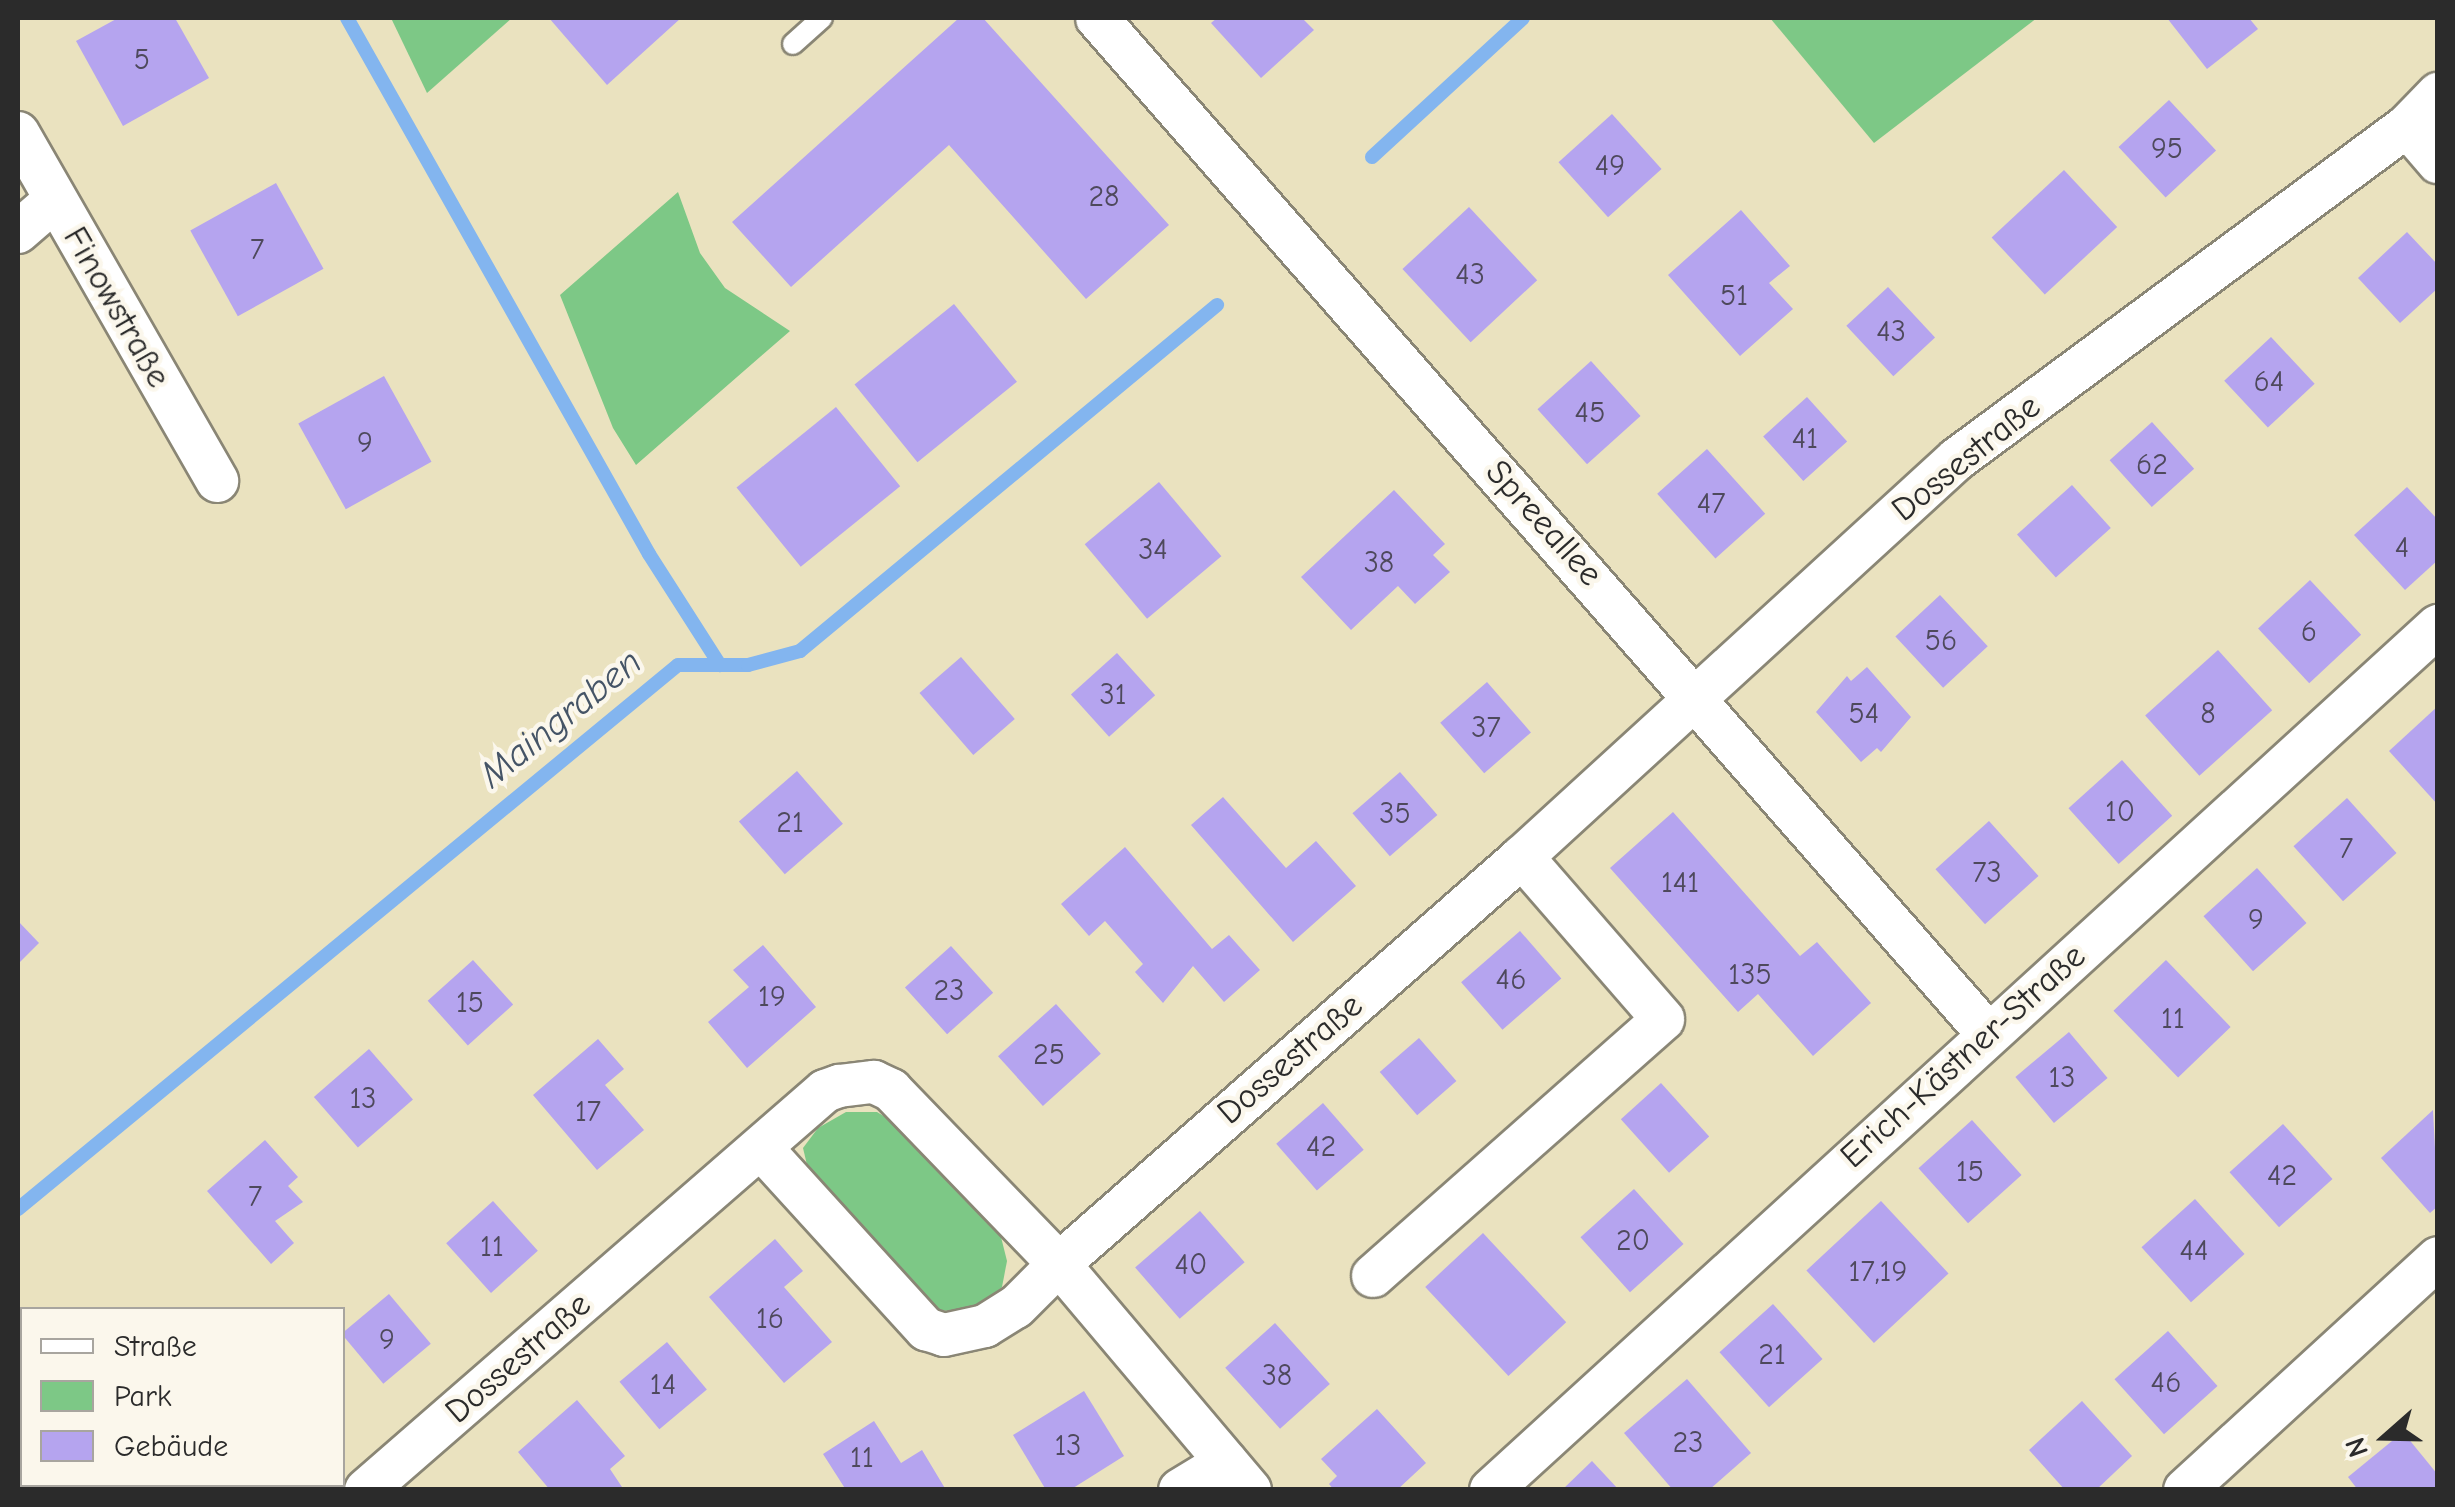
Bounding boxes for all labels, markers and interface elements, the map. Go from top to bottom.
house number: 5 [134,42,150,78]
house number: 95 [2151,131,2183,167]
house number: 49 [1595,148,1625,184]
house number: 28 [1088,179,1120,215]
street label: Finowstraße [54,219,180,395]
house number: 7 [250,232,264,268]
house number: 43 [1455,257,1485,293]
house number: 51 [1720,278,1748,314]
house number: 43 [1876,314,1906,350]
house number: 64 [2254,364,2284,400]
street label: Dossestraße [1883,385,2049,531]
house number: 45 [1575,395,1605,431]
house number: 41 [1792,421,1818,457]
house number: 9 [357,425,373,461]
house number: 62 [2136,447,2168,483]
street label: Spreeallee [1477,451,1611,595]
house number: 47 [1697,486,1725,522]
house number: 4 [2395,530,2409,566]
house number: 34 [1138,532,1168,568]
house number: 38 [1364,545,1394,581]
house number: 6 [2301,614,2317,650]
house number: 56 [1925,623,1957,659]
water label: Maingraben [471,640,651,798]
house number: 31 [1099,677,1127,713]
house number: 54 [1849,696,1879,732]
house number: 8 [2200,696,2216,732]
house number: 37 [1471,710,1501,746]
house number: 10 [2105,794,2135,830]
house number: 35 [1379,796,1411,832]
house number: 21 [776,805,804,841]
house number: 7 [2339,831,2353,867]
house number: 73 [1972,855,2002,891]
house number: 141 [1661,865,1699,901]
house number: 9 [2248,902,2264,938]
street label: Erich-Kästner-Straße [1832,935,2094,1177]
house number: 135 [1728,957,1772,993]
house number: 46 [1496,962,1526,998]
house number: 23 [934,973,964,1009]
house number: 19 [758,979,786,1015]
house number: 15 [456,985,484,1021]
street label: Dossestraße [1209,985,1371,1133]
house number: 11 [2161,1001,2185,1037]
house number: 25 [1033,1037,1065,1073]
house number: 13 [2048,1060,2076,1096]
house number: 13 [349,1081,377,1117]
house number: 17 [575,1094,601,1130]
house number: 42 [1306,1129,1336,1165]
house number: 15 [1956,1154,1984,1190]
house number: 42 [2267,1158,2297,1194]
house number: 7 [248,1179,262,1215]
house number: 20 [1616,1223,1650,1259]
house number: 11 [480,1229,504,1265]
house number: 44 [2179,1233,2209,1269]
house number: 40 [1175,1247,1207,1283]
house number: 17,19 [1849,1254,1907,1290]
street label: Dossestraße [437,1284,599,1432]
house number: 16 [756,1301,784,1337]
legend [20,1307,345,1487]
house number: 9 [379,1322,395,1358]
text: Straße [114,1329,197,1364]
house number: 21 [1758,1337,1786,1373]
house number: 38 [1262,1358,1292,1394]
house number: 46 [2151,1365,2181,1401]
house number: 14 [650,1367,676,1403]
text: Park [114,1379,171,1414]
north arrow [2335,1387,2435,1487]
house number: 23 [1673,1425,1703,1461]
house number: 13 [1054,1428,1082,1464]
text: Gebäude [114,1429,228,1464]
text: N [2339,1433,2375,1461]
house number: 11 [850,1440,874,1476]

